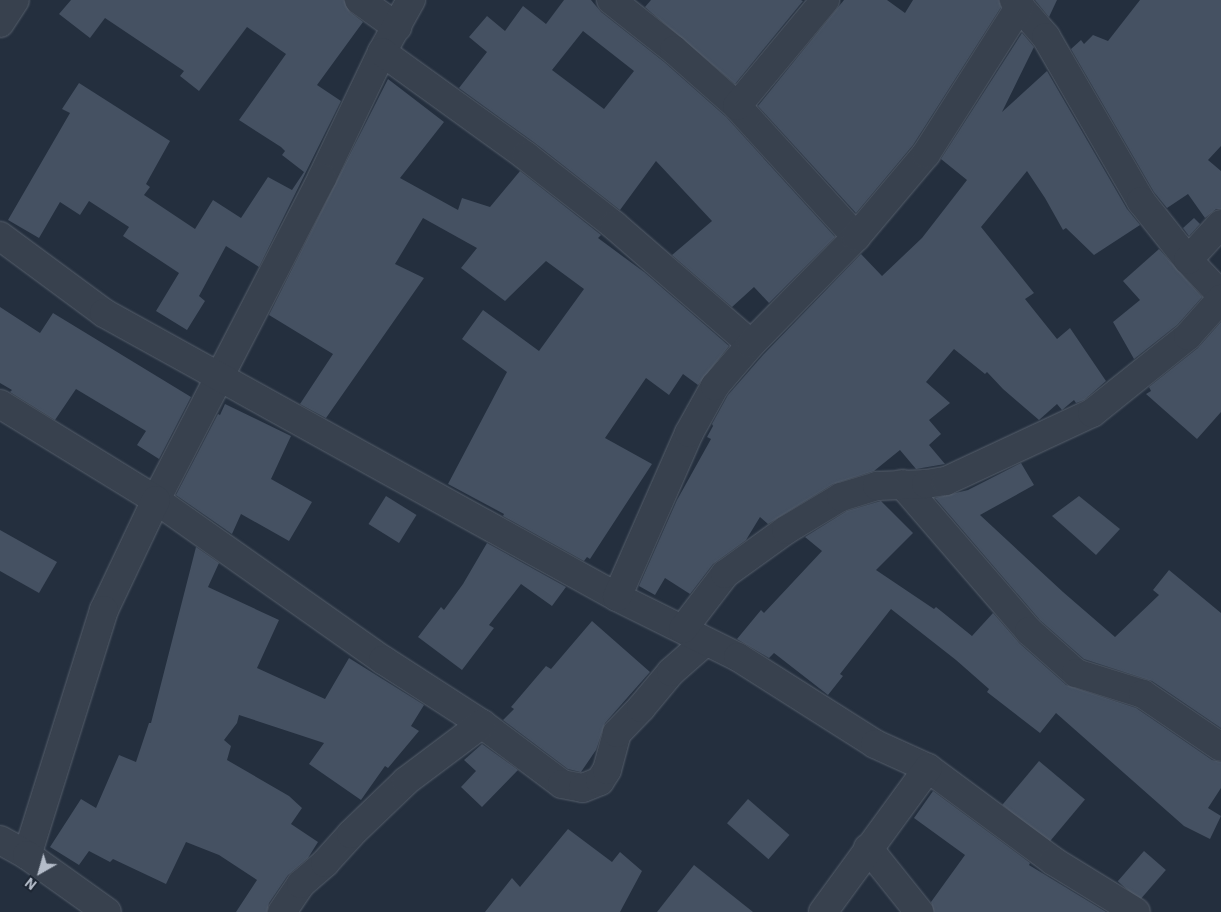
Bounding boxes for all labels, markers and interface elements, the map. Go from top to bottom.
north arrow [15,847,65,897]
text: N [21,874,40,894]

